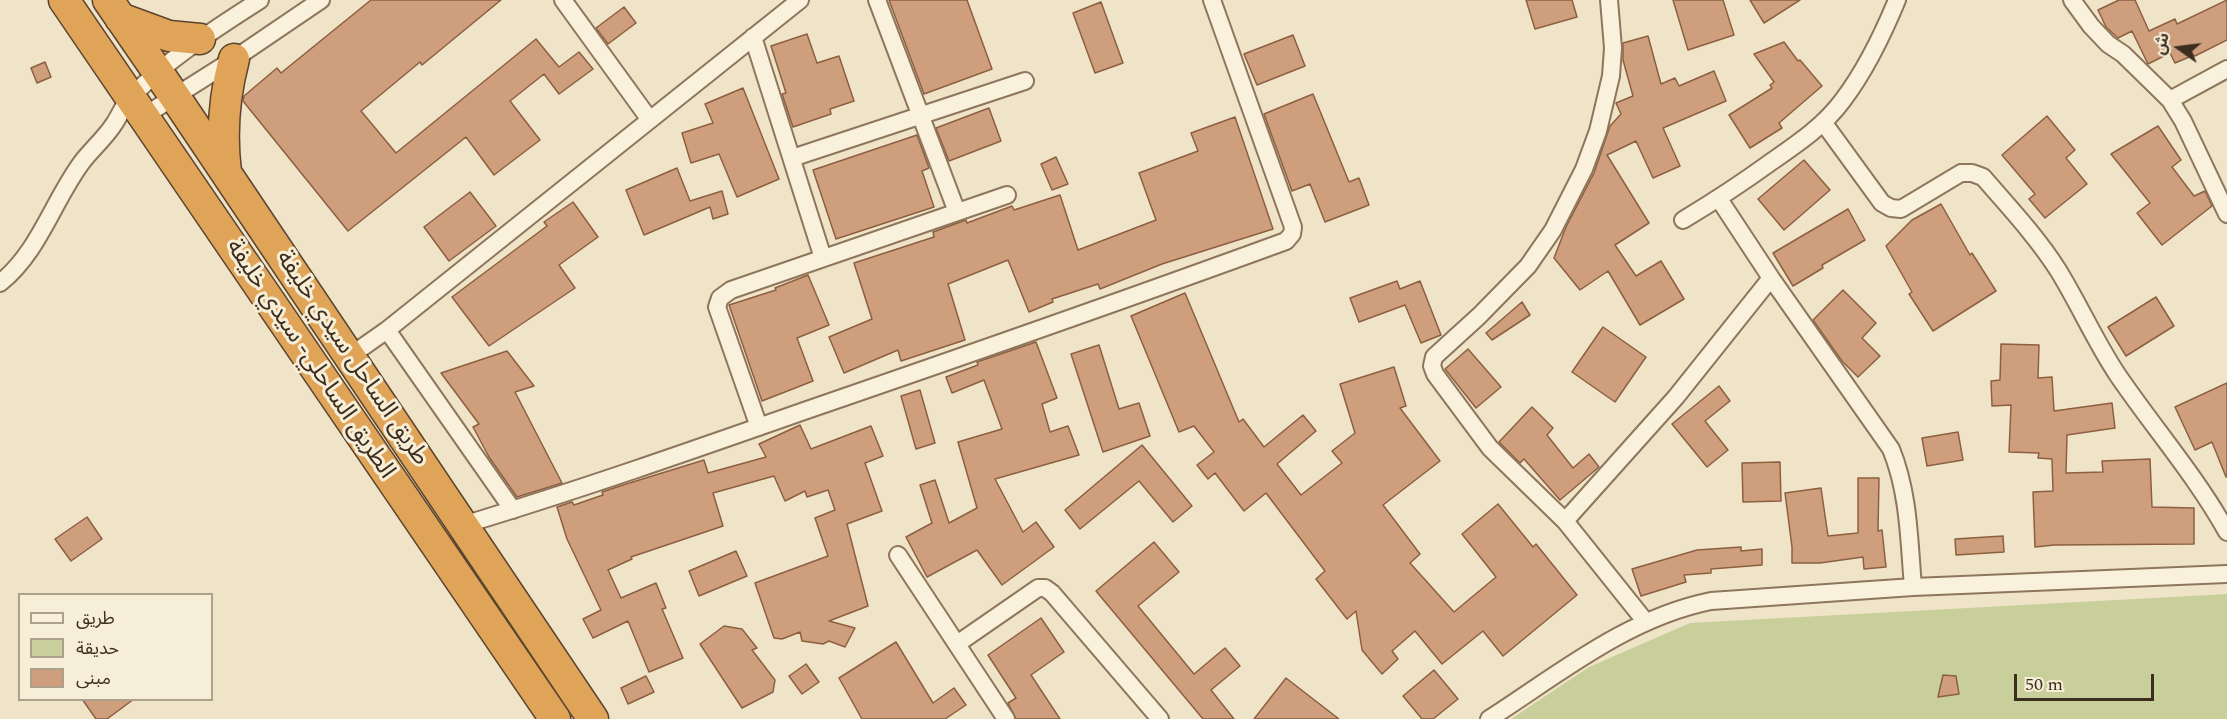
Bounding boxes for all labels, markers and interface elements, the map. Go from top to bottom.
north arrow [2149,18,2209,78]
text: ش [2147,30,2176,57]
street label: الطريق الساحلي- سيدي خليفة [218,235,400,485]
street label: طريق الساحل سيدي خليفة [268,246,434,472]
legend [18,593,213,701]
text: طريق [76,605,115,632]
text: حديقة [76,635,119,662]
scale bar [2017,662,2156,700]
text: مبنى [76,665,111,692]
text: 50 m [2025,671,2063,698]

